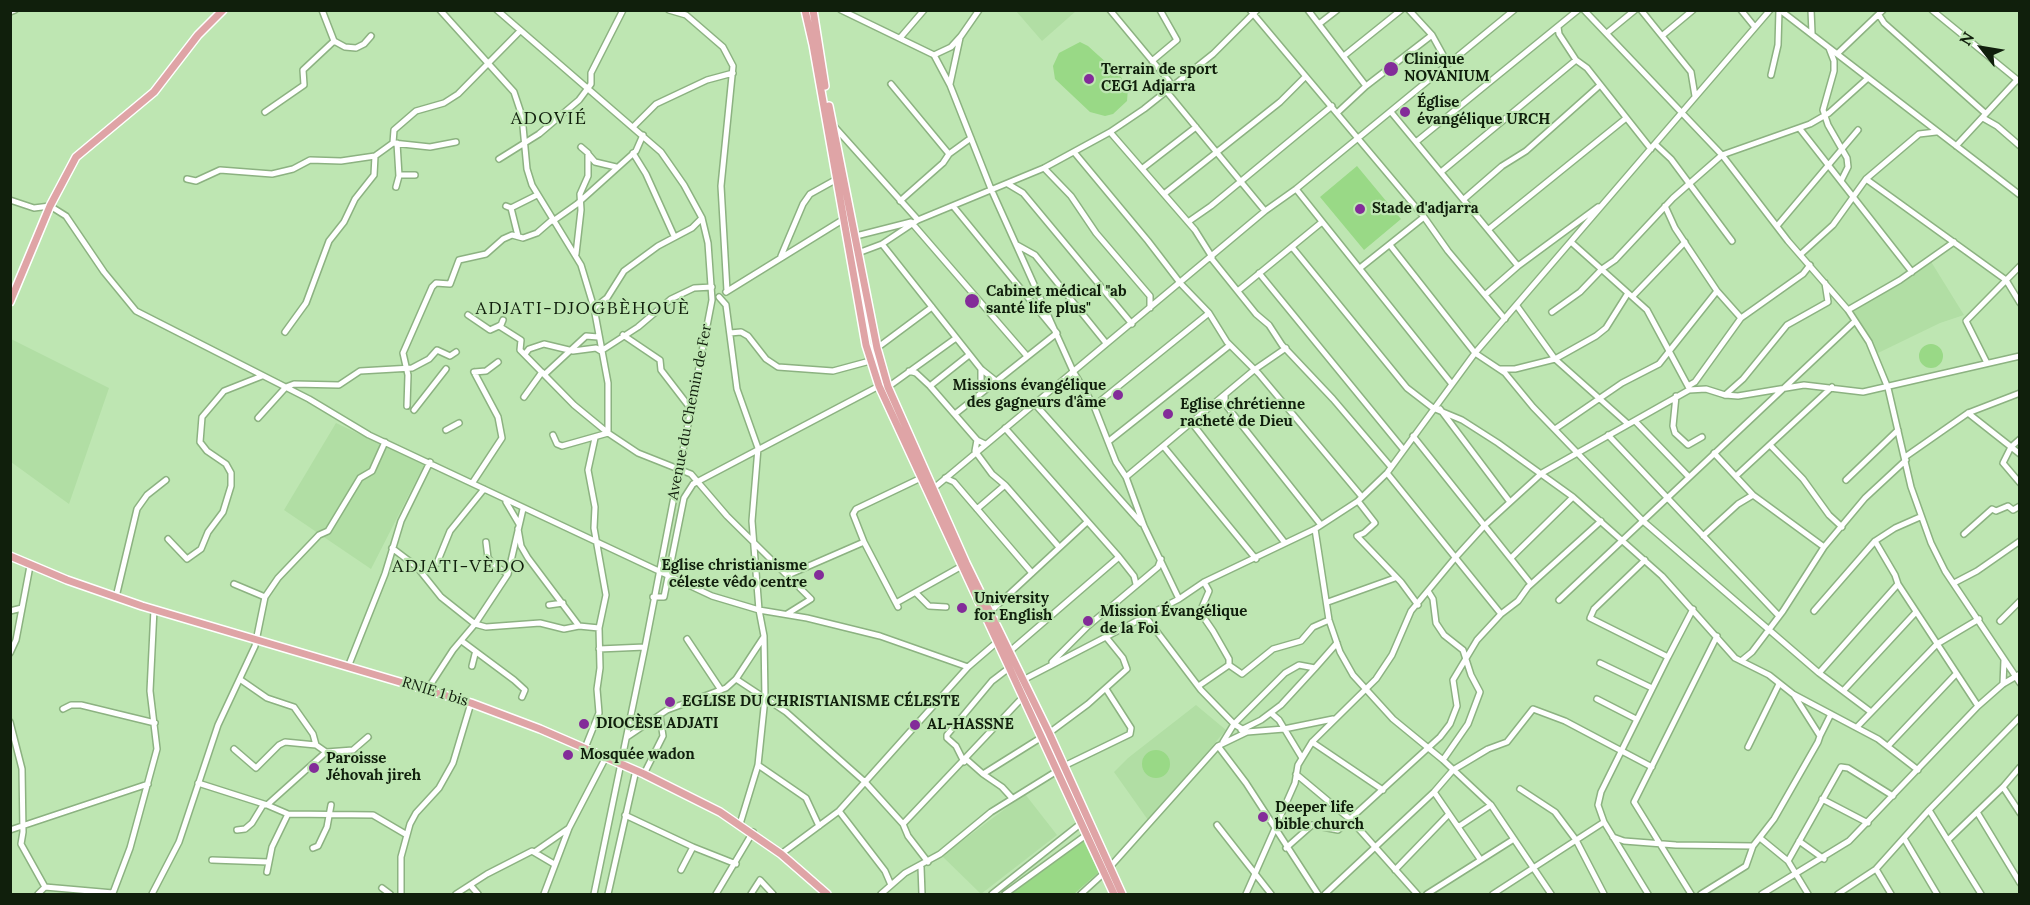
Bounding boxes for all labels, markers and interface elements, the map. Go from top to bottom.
north arrow [1952,18,2012,78]
text: N [1955,28,1978,49]
place label: Clinique NOVANIUM [1404,51,1490,86]
marker: Clinique NOVANIUM [1382,60,1400,78]
place label: Terrain de sport CEG1 Adjarra [1101,61,1218,96]
marker: Terrain de sport CEG1 Adjarra [1082,72,1096,86]
place label: Église évangélique URCH [1417,94,1550,129]
marker: Église évangélique URCH [1398,105,1412,119]
district label: ADOVIÉ [511,108,587,130]
place label: Stade d'adjarra [1372,200,1479,218]
marker: Stade d'adjarra [1353,202,1367,216]
place label: Cabinet médical "ab santé life plus" [986,283,1127,318]
marker: Cabinet médical "ab santé life plus" [963,292,981,310]
district label: ADJATI-DJOGBÈHOUÈ [475,298,691,320]
street label: Avenue du Chemin de Fer [664,323,716,501]
place label: Missions évangélique des gagneurs d'âme [953,377,1106,412]
marker: Missions évangélique des gagneurs d'âme [1111,388,1125,402]
place label: Eglise chrétienne racheté de Dieu [1180,396,1305,431]
marker: Eglise chrétienne racheté de Dieu [1161,407,1175,421]
district label: ADJATI-VÈDO [392,556,526,578]
place label: Eglise christianisme céleste vêdo centre [662,557,807,592]
marker: Eglise christianisme céleste vêdo centre [812,568,826,582]
place label: University for English [974,590,1052,625]
marker: University for English [955,601,969,615]
place label: Mission Évangélique de la Foi [1100,603,1247,638]
marker: Mission Évangélique de la Foi [1081,614,1095,628]
street label: RNIE 1 bis [400,673,470,711]
place label: EGLISE DU CHRISTIANISME CÉLESTE [682,693,960,711]
marker: EGLISE DU CHRISTIANISME CÉLESTE [663,695,677,709]
place label: DIOCÈSE ADJATI [596,715,719,733]
place label: AL-HASSNE [927,716,1014,734]
marker: DIOCÈSE ADJATI [577,717,591,731]
marker: AL-HASSNE [908,718,922,732]
place label: Mosquée wadon [580,746,695,764]
marker: Mosquée wadon [561,748,575,762]
place label: Paroisse Jéhovah jireh [326,750,421,785]
marker: Paroisse Jéhovah jireh [307,761,321,775]
place label: Deeper life bible church [1275,799,1364,834]
marker: Deeper life bible church [1256,810,1270,824]

